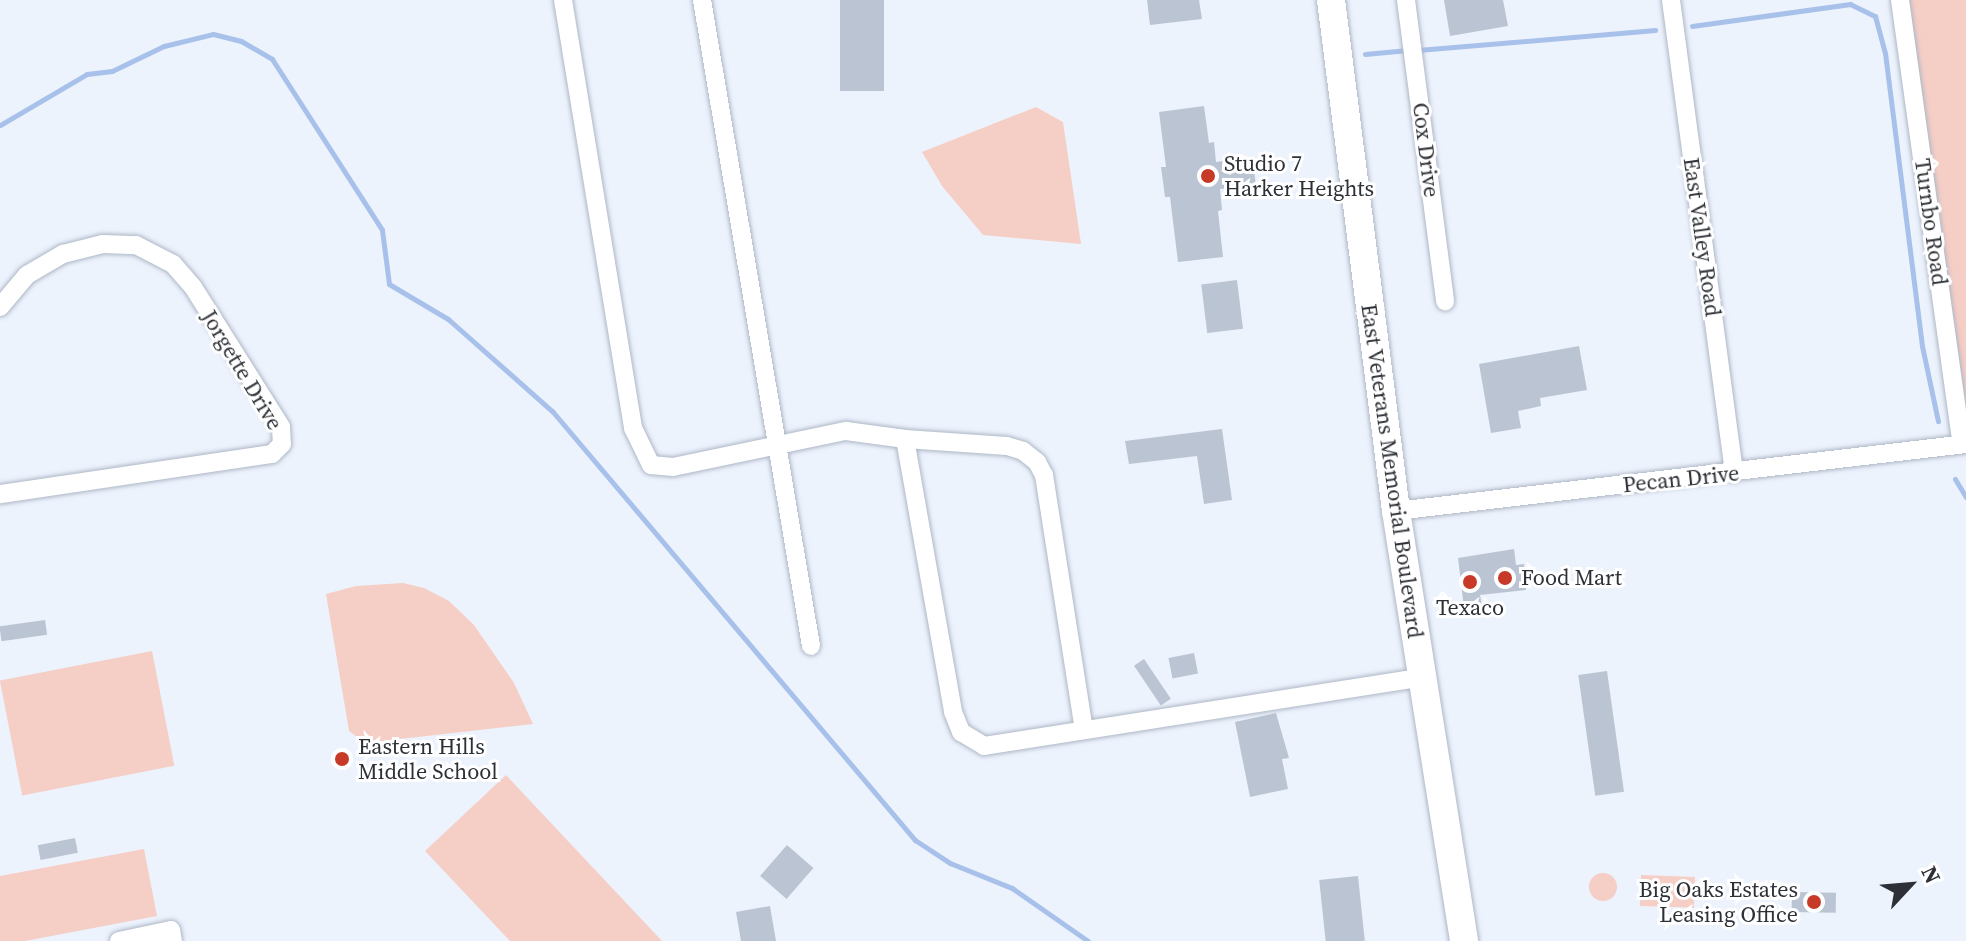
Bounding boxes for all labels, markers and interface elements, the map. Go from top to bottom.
street label: Cox Drive [1407,101,1445,199]
place label: Studio 7 Harker Heights [1224,150,1374,202]
street label: East Valley Road [1678,155,1726,319]
street label: Turnbo Road [1909,157,1953,287]
marker: Studio 7 Harker Heights [1199,167,1217,185]
street label: East Veterans Memorial Boulevard [1355,302,1429,640]
street label: Jorgette Drive [196,305,288,435]
street label: Pecan Drive [1621,460,1741,498]
place label: Food Mart [1521,565,1622,591]
marker: Food Mart [1496,569,1514,587]
marker: Texaco [1461,573,1479,591]
place label: Texaco [1436,595,1504,621]
place label: Eastern Hills Middle School [358,733,498,784]
marker: Eastern Hills Middle School [333,750,351,768]
north arrow [1870,845,1950,925]
text: N [1915,861,1949,888]
place label: Big Oaks Estates Leasing Office [1639,876,1798,928]
marker: Big Oaks Estates Leasing Office [1805,893,1823,911]

